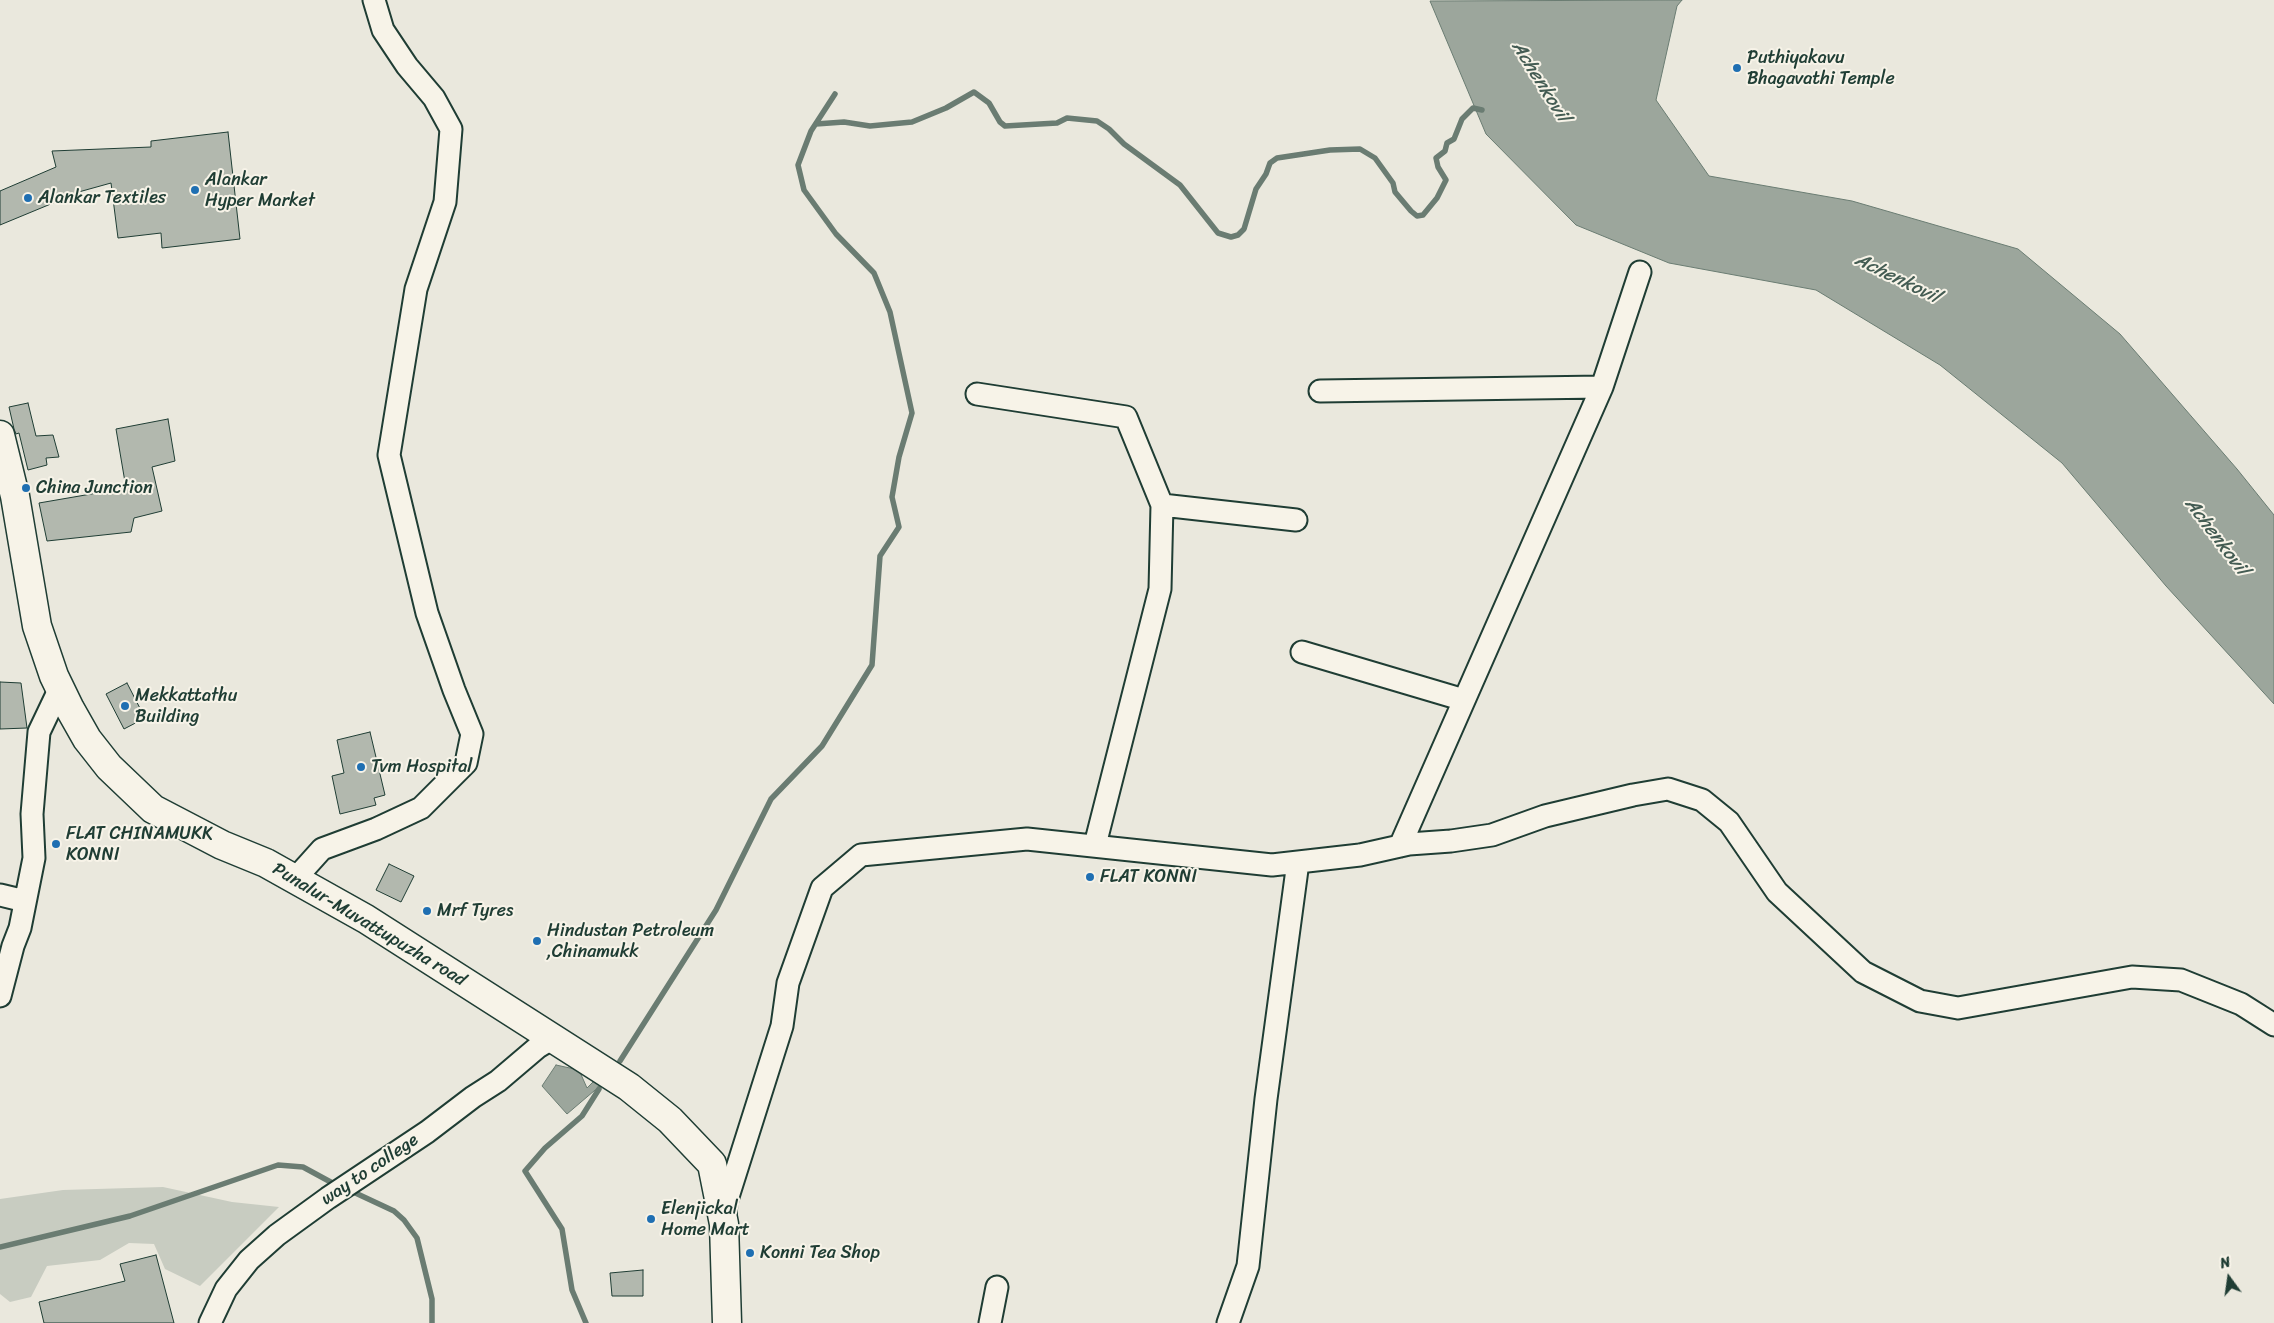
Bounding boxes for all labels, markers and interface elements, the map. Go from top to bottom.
water label: Achenkovil [1506,37,1574,127]
place label: Puthiyakavu Bhagavathi Temple [1747,47,1895,90]
marker: Puthiyakavu Bhagavathi Temple [1731,62,1743,74]
place label: Alankar Hyper Market [205,169,315,212]
marker: Alankar Hyper Market [189,184,201,196]
place label: Alankar Textiles [38,187,166,209]
marker: Alankar Textiles [22,192,34,204]
water label: Achenkovil [1851,249,1943,309]
place label: China Junction [36,477,153,499]
marker: China Junction [20,482,32,494]
water label: Achenkovil [2179,494,2253,580]
place label: Mekkattathu Building [135,685,237,728]
marker: Mekkattathu Building [119,700,131,712]
place label: Tvm Hospital [371,756,472,778]
marker: Tvm Hospital [355,761,367,773]
place label: FLAT CHINAMUKK KONNI [66,823,213,866]
marker: FLAT CHINAMUKK KONNI [50,838,62,850]
street label: Punalur-Muvattupuzha road [268,859,470,991]
place label: FLAT KONNI [1100,866,1197,888]
marker: FLAT KONNI [1084,871,1096,883]
place label: Mrf Tyres [437,900,513,922]
marker: Mrf Tyres [421,905,433,917]
place label: Hindustan Petroleum ,Chinamukk [547,920,714,962]
marker: Hindustan Petroleum ,Chinamukk [531,935,543,947]
street label: way to college [317,1130,423,1210]
place label: Elenjickal Home Mart [661,1198,750,1240]
marker: Elenjickal Home Mart [645,1213,657,1225]
place label: Konni Tea Shop [760,1242,880,1264]
marker: Konni Tea Shop [744,1247,756,1259]
text: N [2218,1250,2233,1276]
north arrow [2204,1253,2254,1303]

